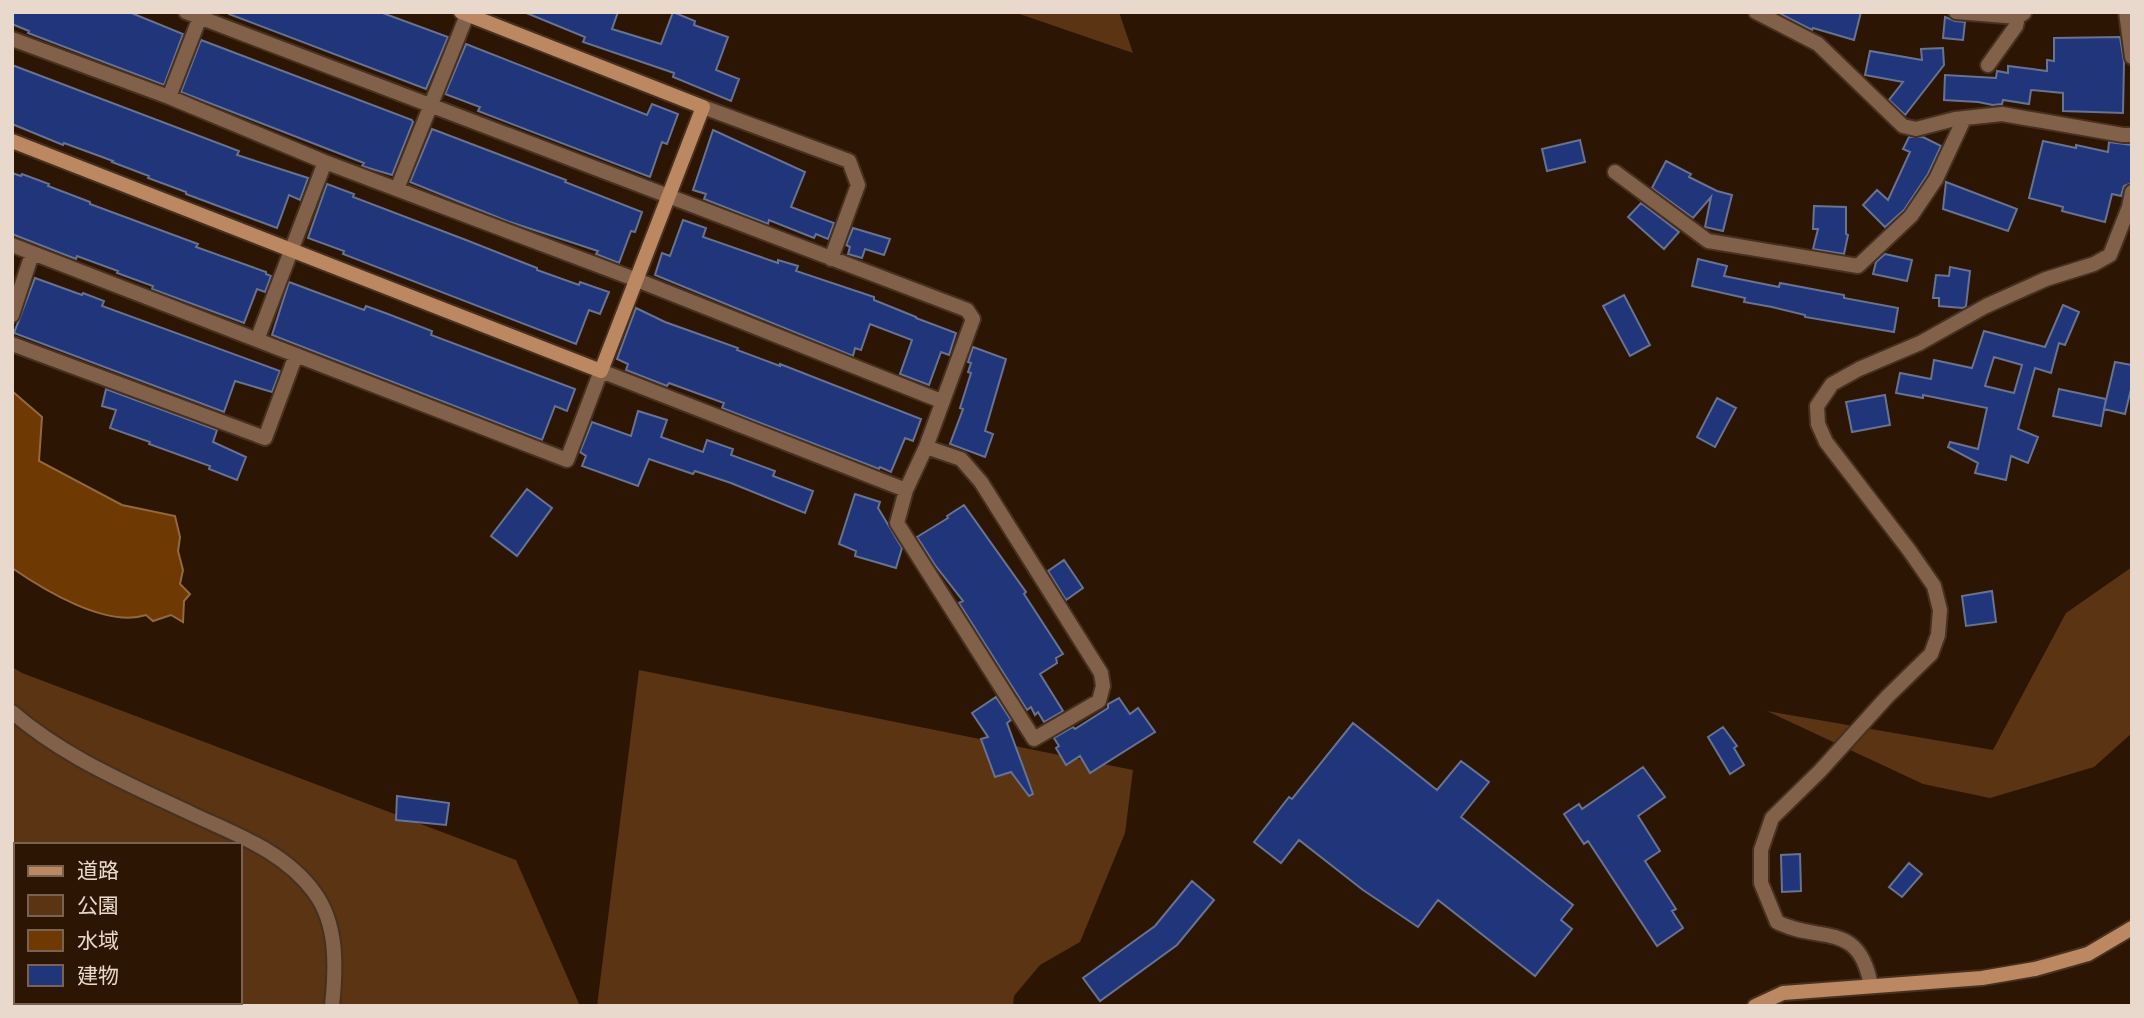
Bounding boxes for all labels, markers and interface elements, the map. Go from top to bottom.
legend [14,843,242,1004]
text: 道路 [77,857,119,884]
text: 公園 [77,892,119,919]
text: 水域 [77,927,119,954]
text: 建物 [77,962,119,989]

